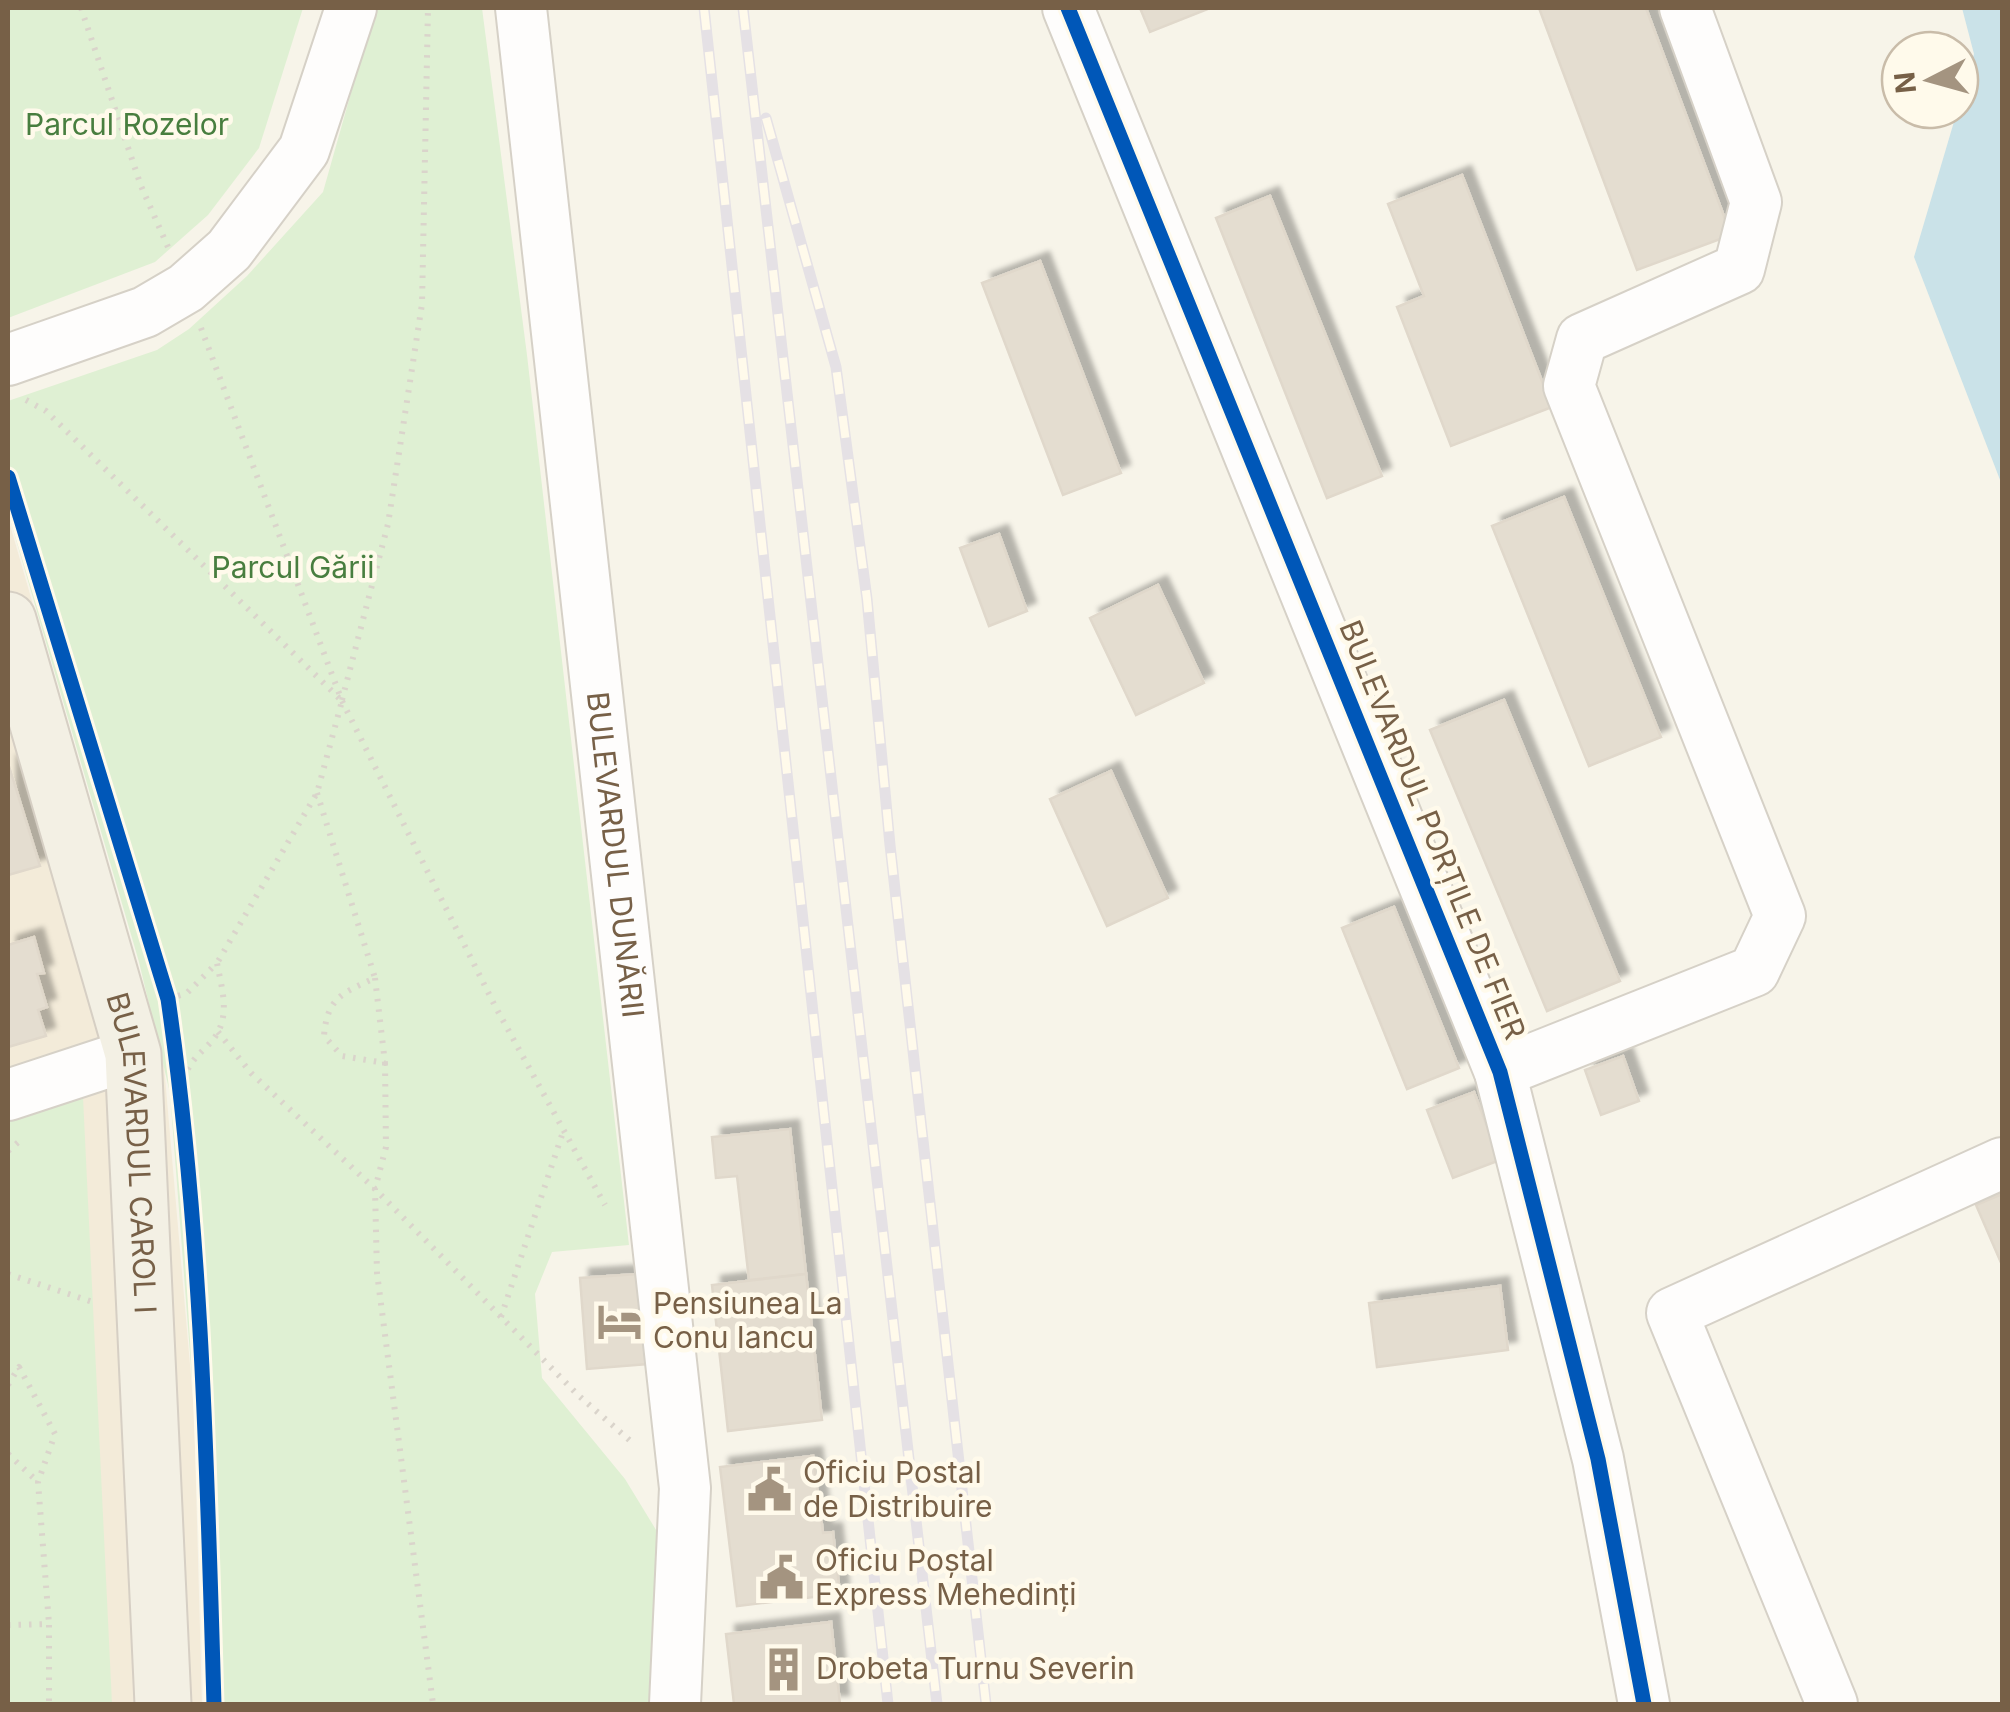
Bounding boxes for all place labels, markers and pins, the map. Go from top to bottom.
place label: Pensiunea La Conu Iancu [653,1285,843,1355]
hotel icon: Pensiunea La Conu Iancu [596,1297,644,1345]
place label: Oficiu Postal de Distribuire [803,1454,993,1524]
public building icon: Oficiu Postal de Distribuire [746,1466,794,1514]
place label: Oficiu Poștal Express Mehedinți [815,1542,1076,1613]
public building icon: Oficiu Poștal Express Mehedinți [758,1554,806,1602]
building icon: Drobeta Turnu Severin [759,1645,807,1693]
place label: Drobeta Turnu Severin [816,1650,1135,1686]

